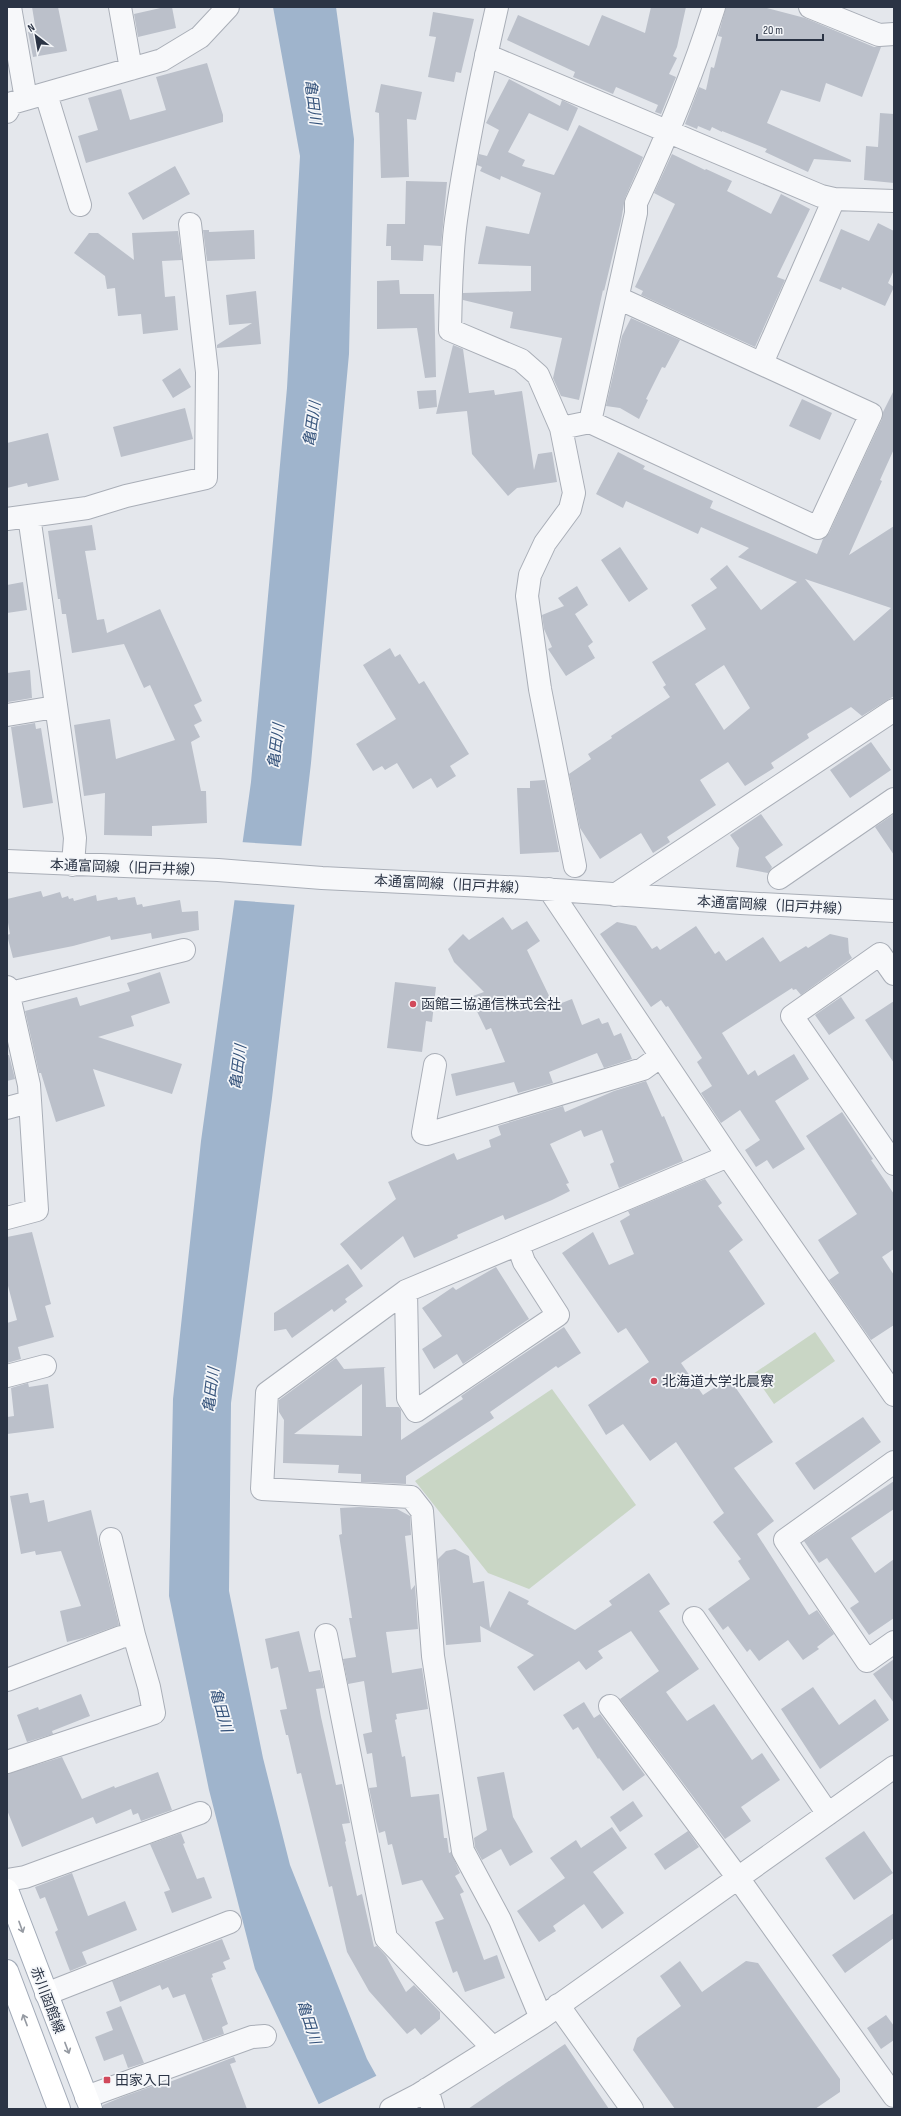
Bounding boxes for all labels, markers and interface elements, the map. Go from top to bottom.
north arrow [16,16,56,56]
scale bar [757,16,823,42]
text: N [25,21,37,35]
text: 20 m [763,23,783,38]
water label: 亀田川 [300,79,325,128]
water label: 亀田川 [300,398,325,448]
water label: 亀田川 [264,721,289,770]
street label: 本通富岡線（旧戸井線） [50,856,204,879]
street label: 本通富岡線（旧戸井線） [374,872,528,897]
street label: 本通富岡線（旧戸井線） [697,893,851,918]
place label: 函館三協通信株式会社 [421,996,561,1013]
marker: 函館三協通信株式会社 [408,999,418,1009]
water label: 亀田川 [226,1042,251,1091]
water label: 亀田川 [199,1365,224,1414]
place label: 北海道大学北晨寮 [662,1373,774,1390]
marker: 北海道大学北晨寮 [649,1376,659,1386]
water label: 亀田川 [205,1686,236,1736]
one-way arrow [17,1921,25,1933]
street label: 赤川函館線 [27,1964,68,2036]
water label: 亀田川 [293,1998,325,2048]
one-way arrow [21,2015,29,2027]
one-way arrow [64,2042,71,2054]
place label: 田家入口 [115,2072,171,2089]
marker: 田家入口 [102,2075,112,2085]

